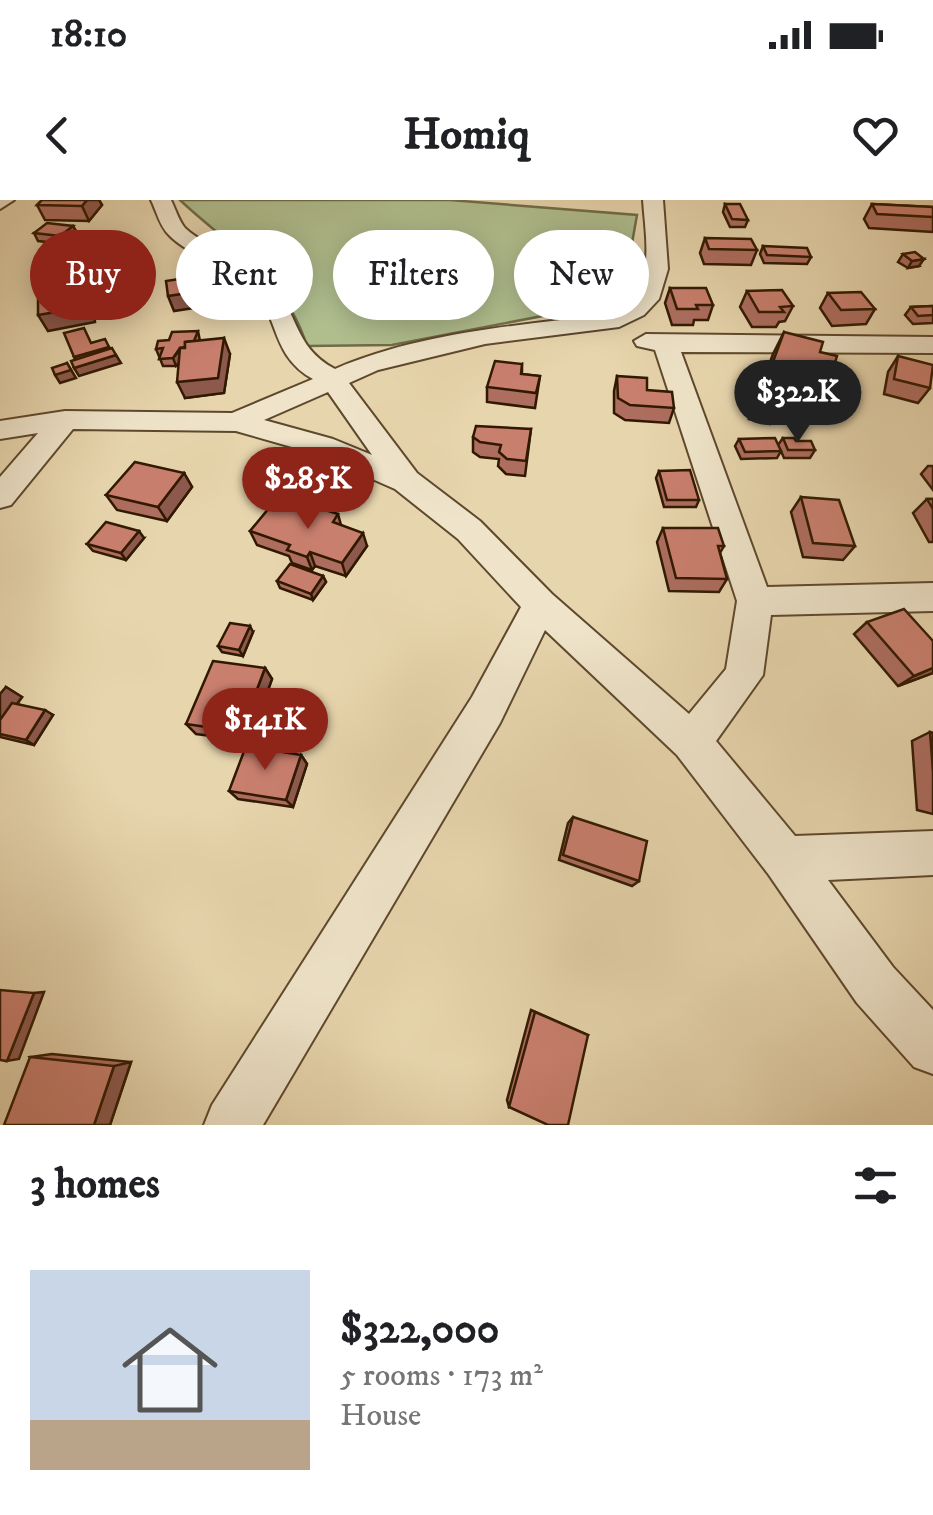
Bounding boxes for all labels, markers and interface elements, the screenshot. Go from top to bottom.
text: 18:10 [50,11,127,59]
text: Homiq [403,107,530,163]
icon: back [30,108,85,163]
icon: heart [848,108,903,163]
chip: Buy [30,230,156,320]
chip: Rent [176,230,313,320]
chip: Filters [333,230,494,320]
chip: New [514,230,649,320]
pin: $322K [728,360,868,445]
text: $322K [756,372,840,412]
pin: $285K [238,447,378,532]
text: $285K [264,459,352,499]
pin: $141K [195,688,335,773]
text: $141K [224,700,306,740]
icon: filters [848,1158,903,1213]
text: 3 homes [30,1159,160,1211]
text: $322,000 [340,1304,499,1356]
icon: home [110,1310,230,1430]
text: 5 rooms · 173 m² [340,1356,543,1396]
text: House [340,1396,421,1436]

